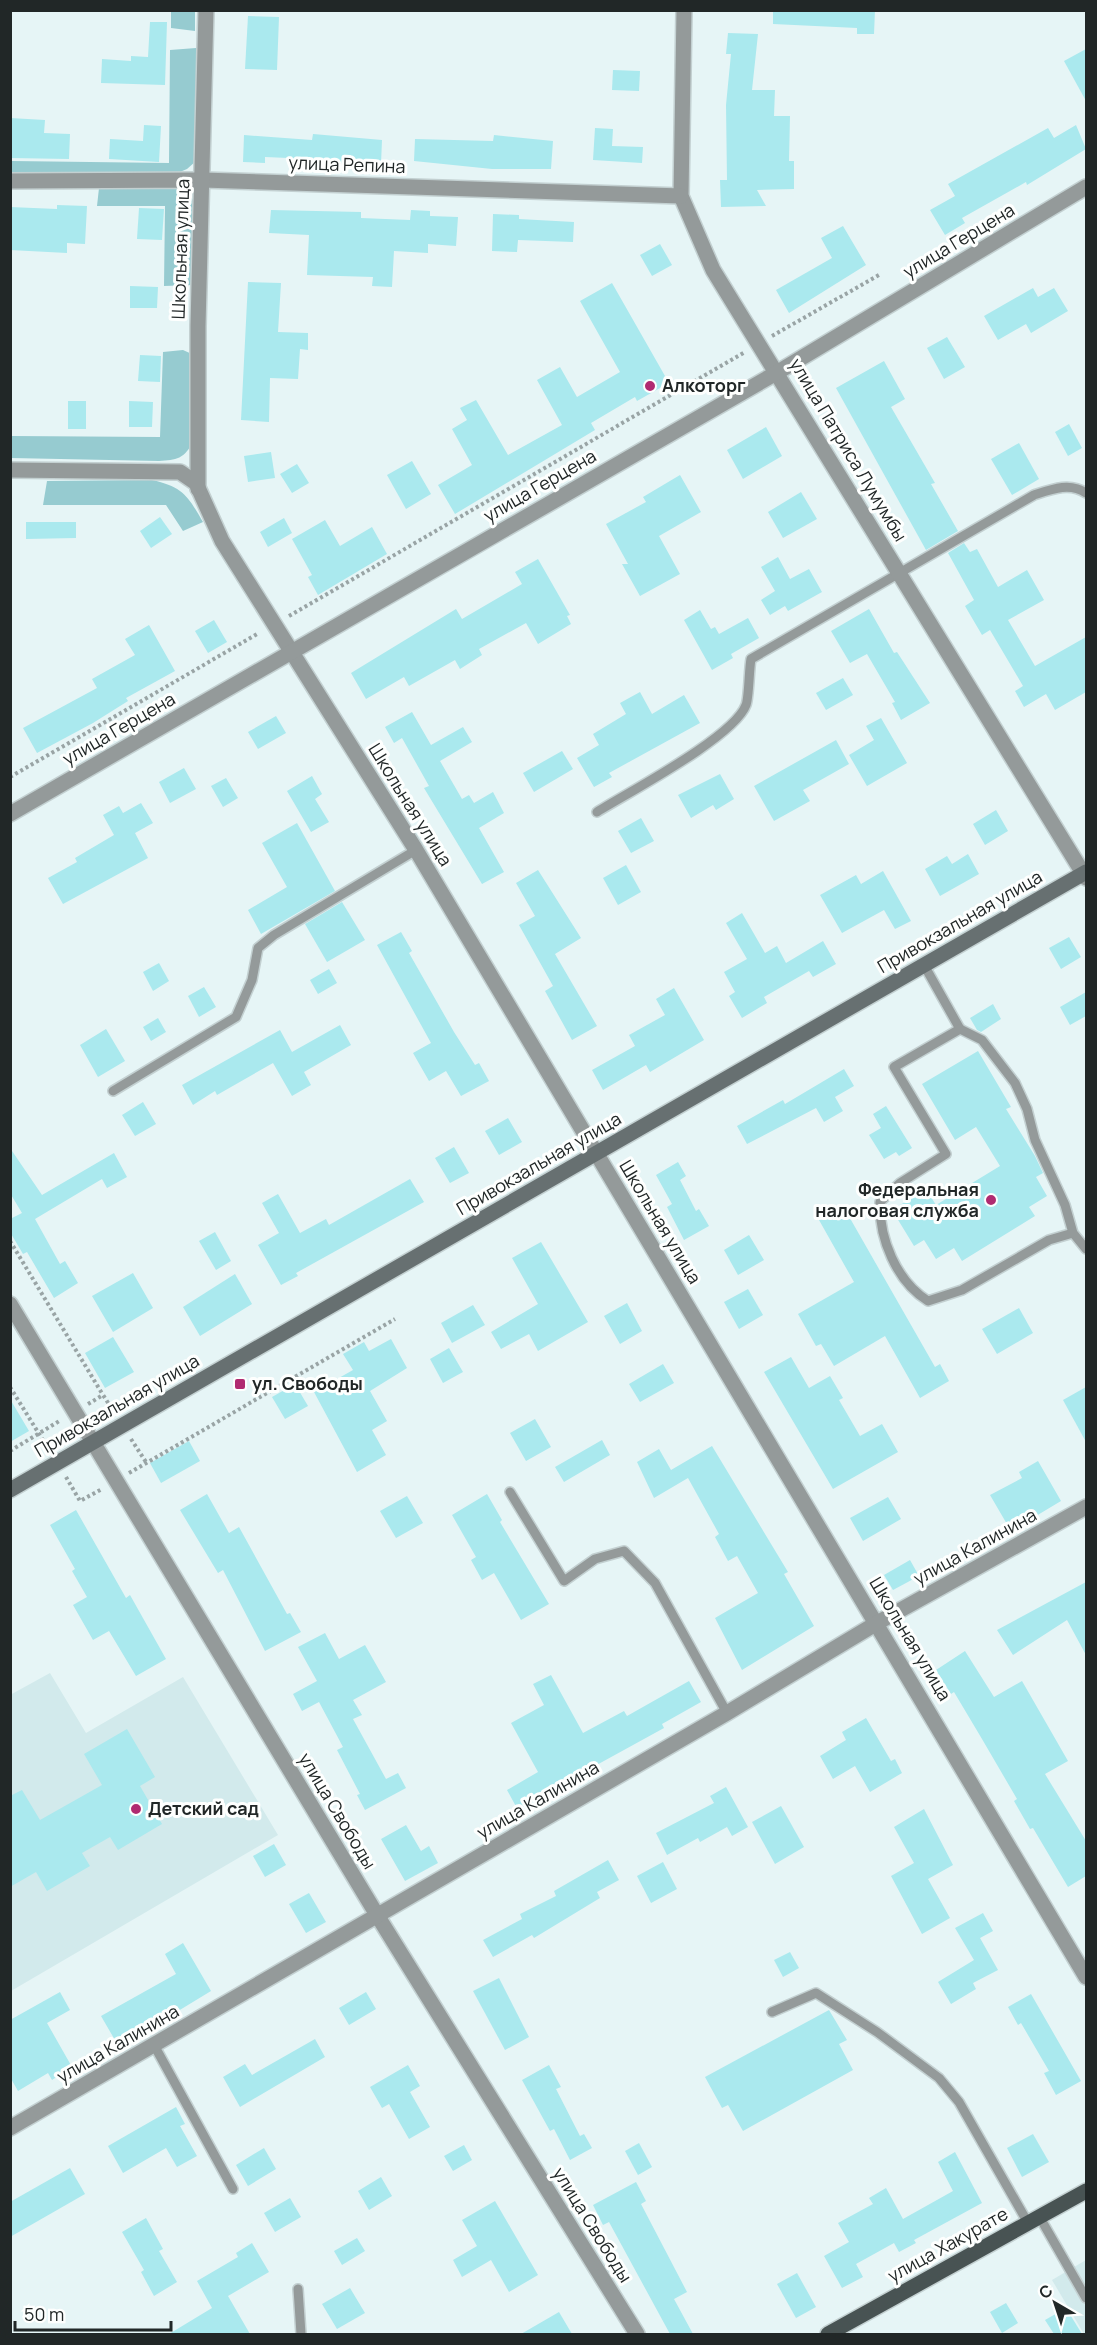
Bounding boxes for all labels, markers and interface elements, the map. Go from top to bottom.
street label: улица Репина [288,150,406,178]
street label: Школьная улица [166,178,194,320]
street label: улица Герцена [898,197,1019,283]
street label: улица Патриса Лумумбы [785,354,913,545]
place label: Алкоторг [662,373,746,397]
marker: Алкоторг [643,379,657,393]
street label: улица Герцена [479,443,600,527]
street label: улица Герцена [58,686,179,770]
street label: Школьная улица [363,739,458,870]
street label: Привокзальная улица [873,864,1046,978]
street label: Привокзальная улица [452,1106,625,1220]
street label: Школьная улица [614,1155,707,1288]
place label: Федеральная налоговая служба [815,1177,979,1222]
marker: Федеральная налоговая служба [984,1193,998,1207]
street label: Привокзальная улица [30,1348,203,1462]
place label: ул. Свободы [252,1371,363,1395]
marker: ул. Свободы [233,1377,247,1391]
street label: улица Калинина [909,1502,1040,1590]
street label: Школьная улица [864,1572,957,1705]
street label: улица Свободы [294,1748,382,1873]
street label: улица Калинина [472,1754,603,1844]
place label: Детский сад [148,1796,259,1820]
marker: Детский сад [129,1802,143,1816]
street label: улица Калинина [52,1998,183,2088]
street label: улица Свободы [548,2162,638,2287]
street label: улица Хакурате [883,2201,1012,2287]
north arrow [1025,2273,1085,2333]
text: С [1034,2279,1057,2304]
scale bar [15,2294,171,2332]
text: 50 m [24,2302,64,2326]

